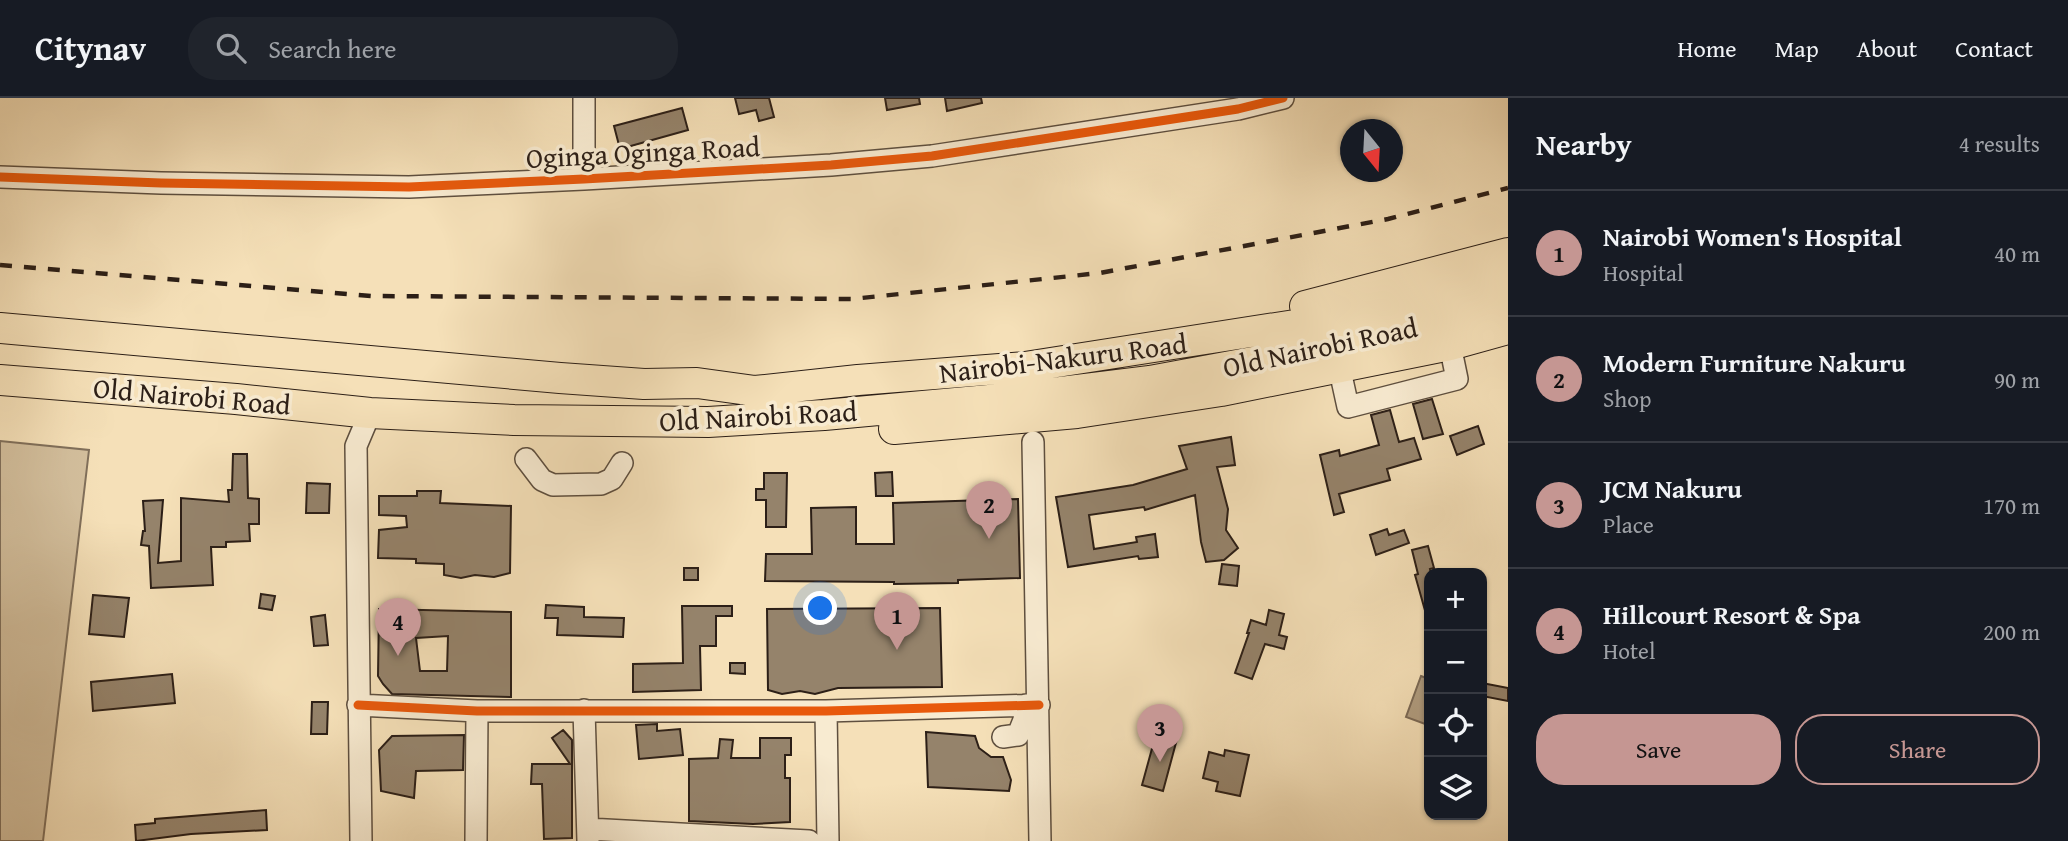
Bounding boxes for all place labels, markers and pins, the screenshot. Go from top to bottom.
pin: 2 [966,481,1012,539]
pin: 1 [874,592,920,650]
pin: 4 [375,598,421,656]
pin: 3 [1137,704,1183,762]

